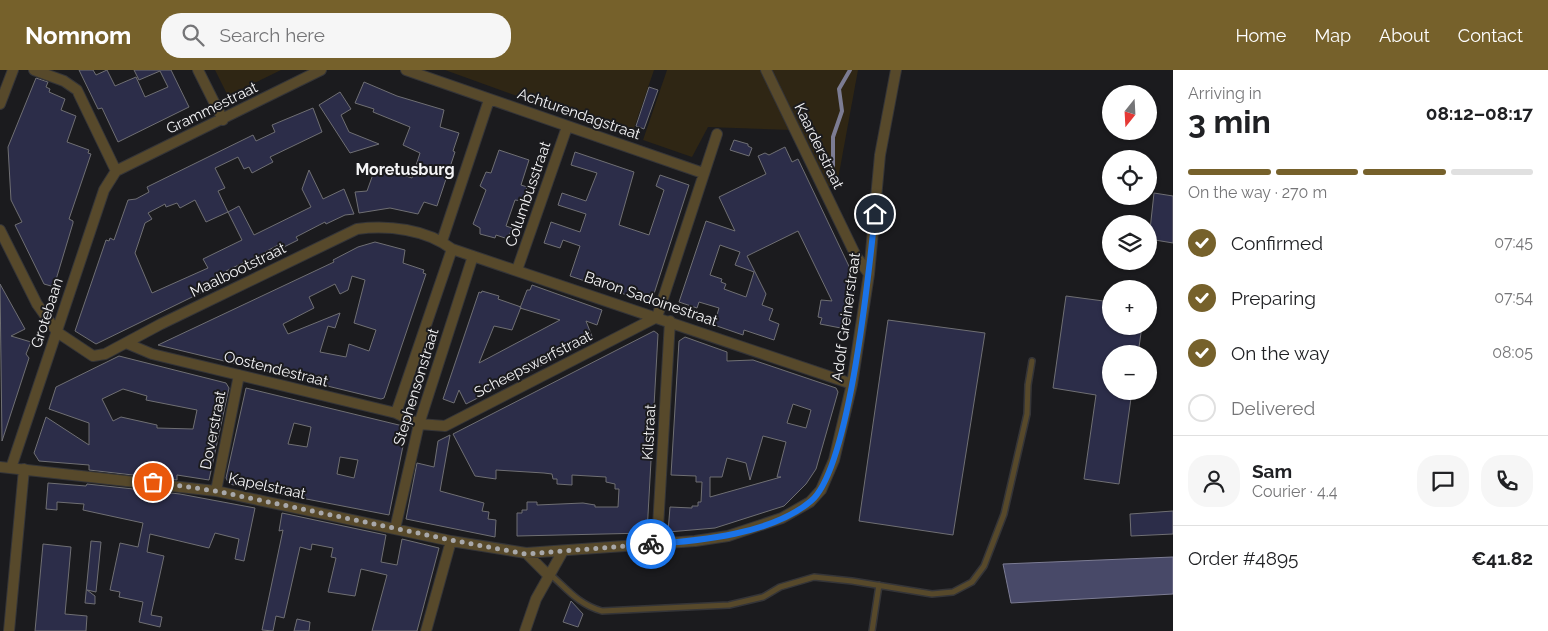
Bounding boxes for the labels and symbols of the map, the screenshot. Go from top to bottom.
street label: Grammestraat [163,78,261,138]
street label: Achturendagstraat [515,85,643,143]
north arrow [1102,85,1158,140]
street label: Kaarderstraat [790,100,848,192]
street label: Columbusstraat [502,139,554,249]
district label: Moretusburg [355,160,455,179]
pin [854,193,896,235]
street label: Maalbootstraat [187,239,289,301]
street label: Adolf Greinerstraat [828,251,864,383]
street label: Baron Sadoinestraat [582,268,720,330]
street label: Grotebaan [27,276,67,350]
street label: Stephensonstraat [390,326,442,448]
street label: Scheepswerfstraat [471,327,595,401]
street label: Oostendestraat [222,347,330,391]
street label: Doverstraat [197,389,229,471]
street label: Kilstraat [639,404,659,460]
pin [132,461,174,503]
street label: Kapelstraat [227,469,307,503]
courier [626,519,676,569]

